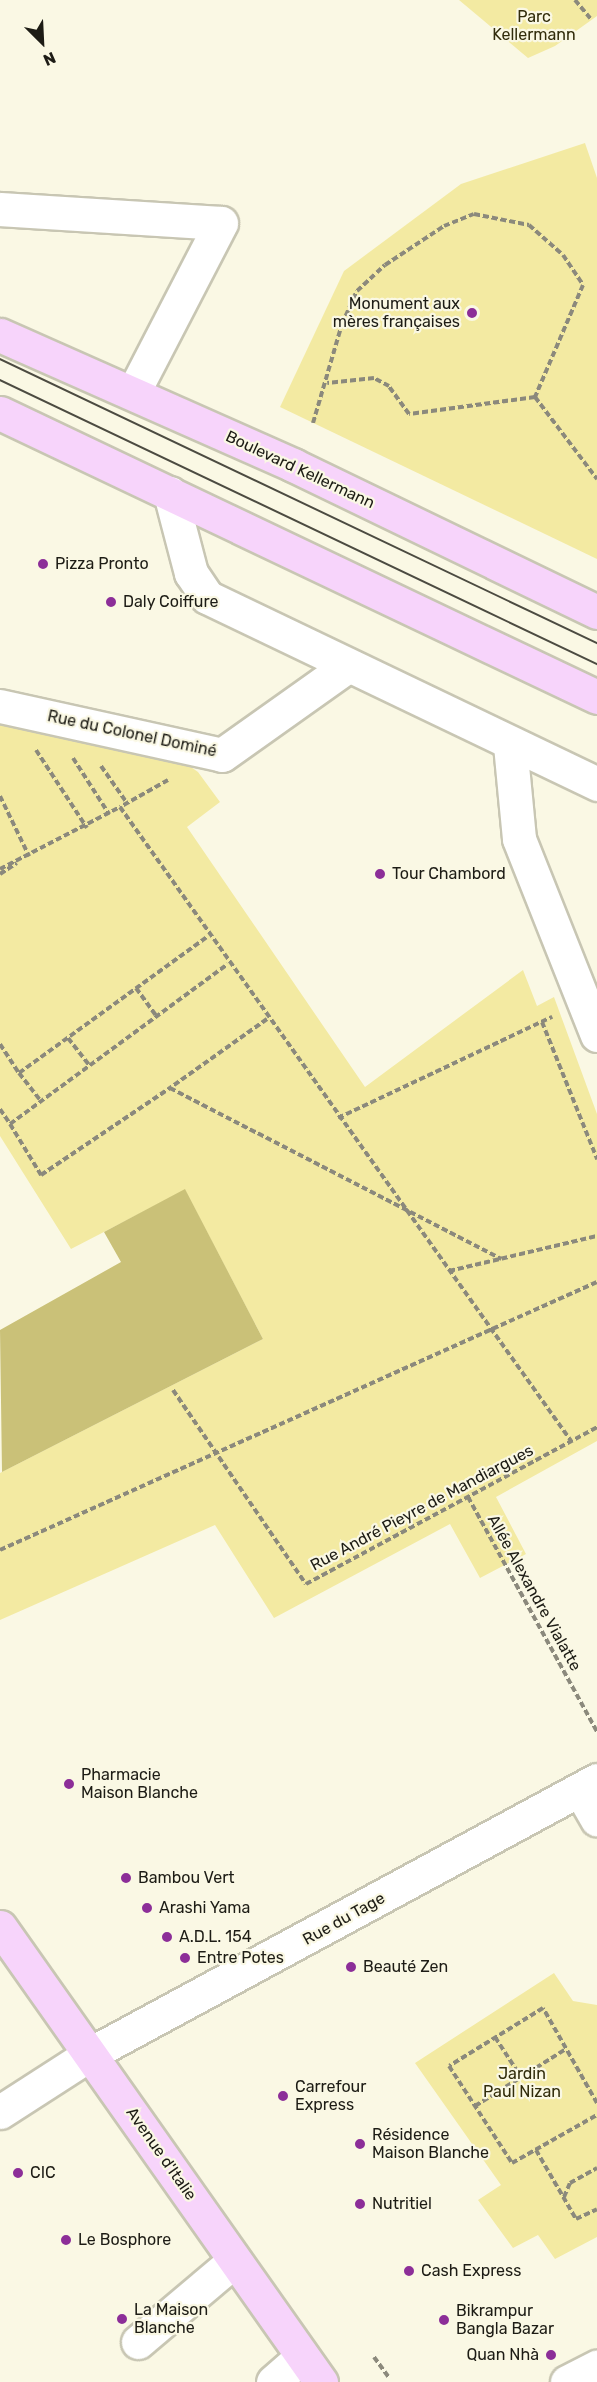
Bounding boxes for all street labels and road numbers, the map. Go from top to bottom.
street label: Boulevard Kellermann [222,427,378,513]
street label: Rue du Colonel Dominé [46,707,218,761]
street label: Rue André Pieyre de Mandiargues [307,1441,537,1575]
street label: Allée Alexandre Vialatte [483,1511,585,1675]
street label: Rue du Tage [299,1888,389,1950]
street label: Avenue d'Italie [122,2104,200,2204]

